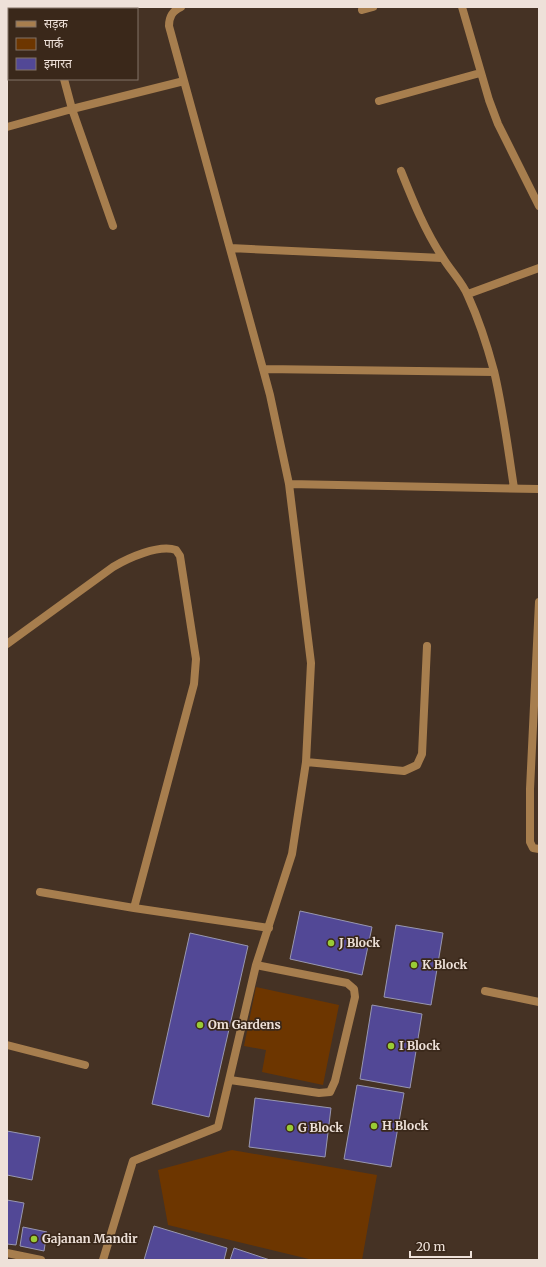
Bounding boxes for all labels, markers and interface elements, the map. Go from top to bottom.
legend [8,8,138,80]
text: सड़क [44,16,69,31]
text: पार्क [44,36,64,51]
text: इमारत [44,56,73,71]
place label: J Block [338,935,380,950]
marker: J Block [326,938,336,948]
place label: K Block [422,957,467,972]
marker: K Block [409,960,419,970]
place label: Om Gardens [208,1017,281,1032]
marker: Om Gardens [195,1020,205,1030]
place label: I Block [399,1038,440,1053]
marker: I Block [386,1041,396,1051]
place label: H Block [382,1118,428,1133]
place label: G Block [298,1120,343,1135]
marker: H Block [369,1121,379,1131]
marker: G Block [285,1123,295,1133]
place label: Gajanan Mandir [42,1231,138,1246]
scale bar [410,1233,471,1259]
marker: Gajanan Mandir [29,1234,39,1244]
text: 20 m [416,1239,445,1254]

